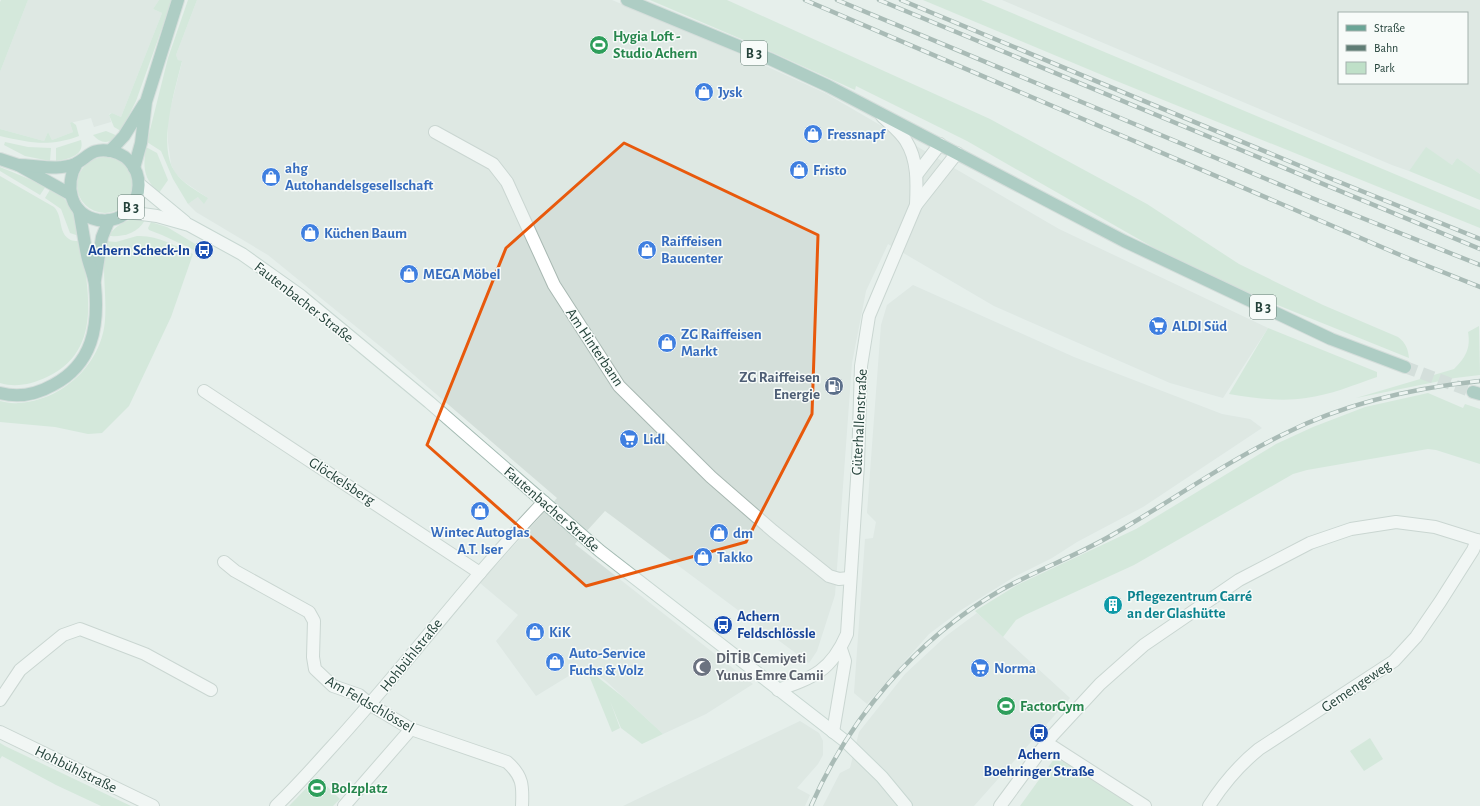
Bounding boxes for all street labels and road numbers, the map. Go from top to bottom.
road number: B 3 [741,41,767,65]
road number: B 3 [118,195,144,219]
street label: Fautenbacher Straße [251,259,356,346]
road number: B 3 [1250,295,1276,319]
street label: Am Hinterbann [563,305,626,389]
street label: Güterhallenstraße [849,368,870,476]
street label: Glöckelsberg [306,455,378,509]
street label: Fautenbacher Straße [501,464,602,555]
street label: Hohbühlstraße [377,616,445,695]
street label: Gemengeweg [1319,657,1394,715]
street label: Am Feldschlössel [323,673,416,736]
street label: Hohbühlstraße [32,743,119,796]

